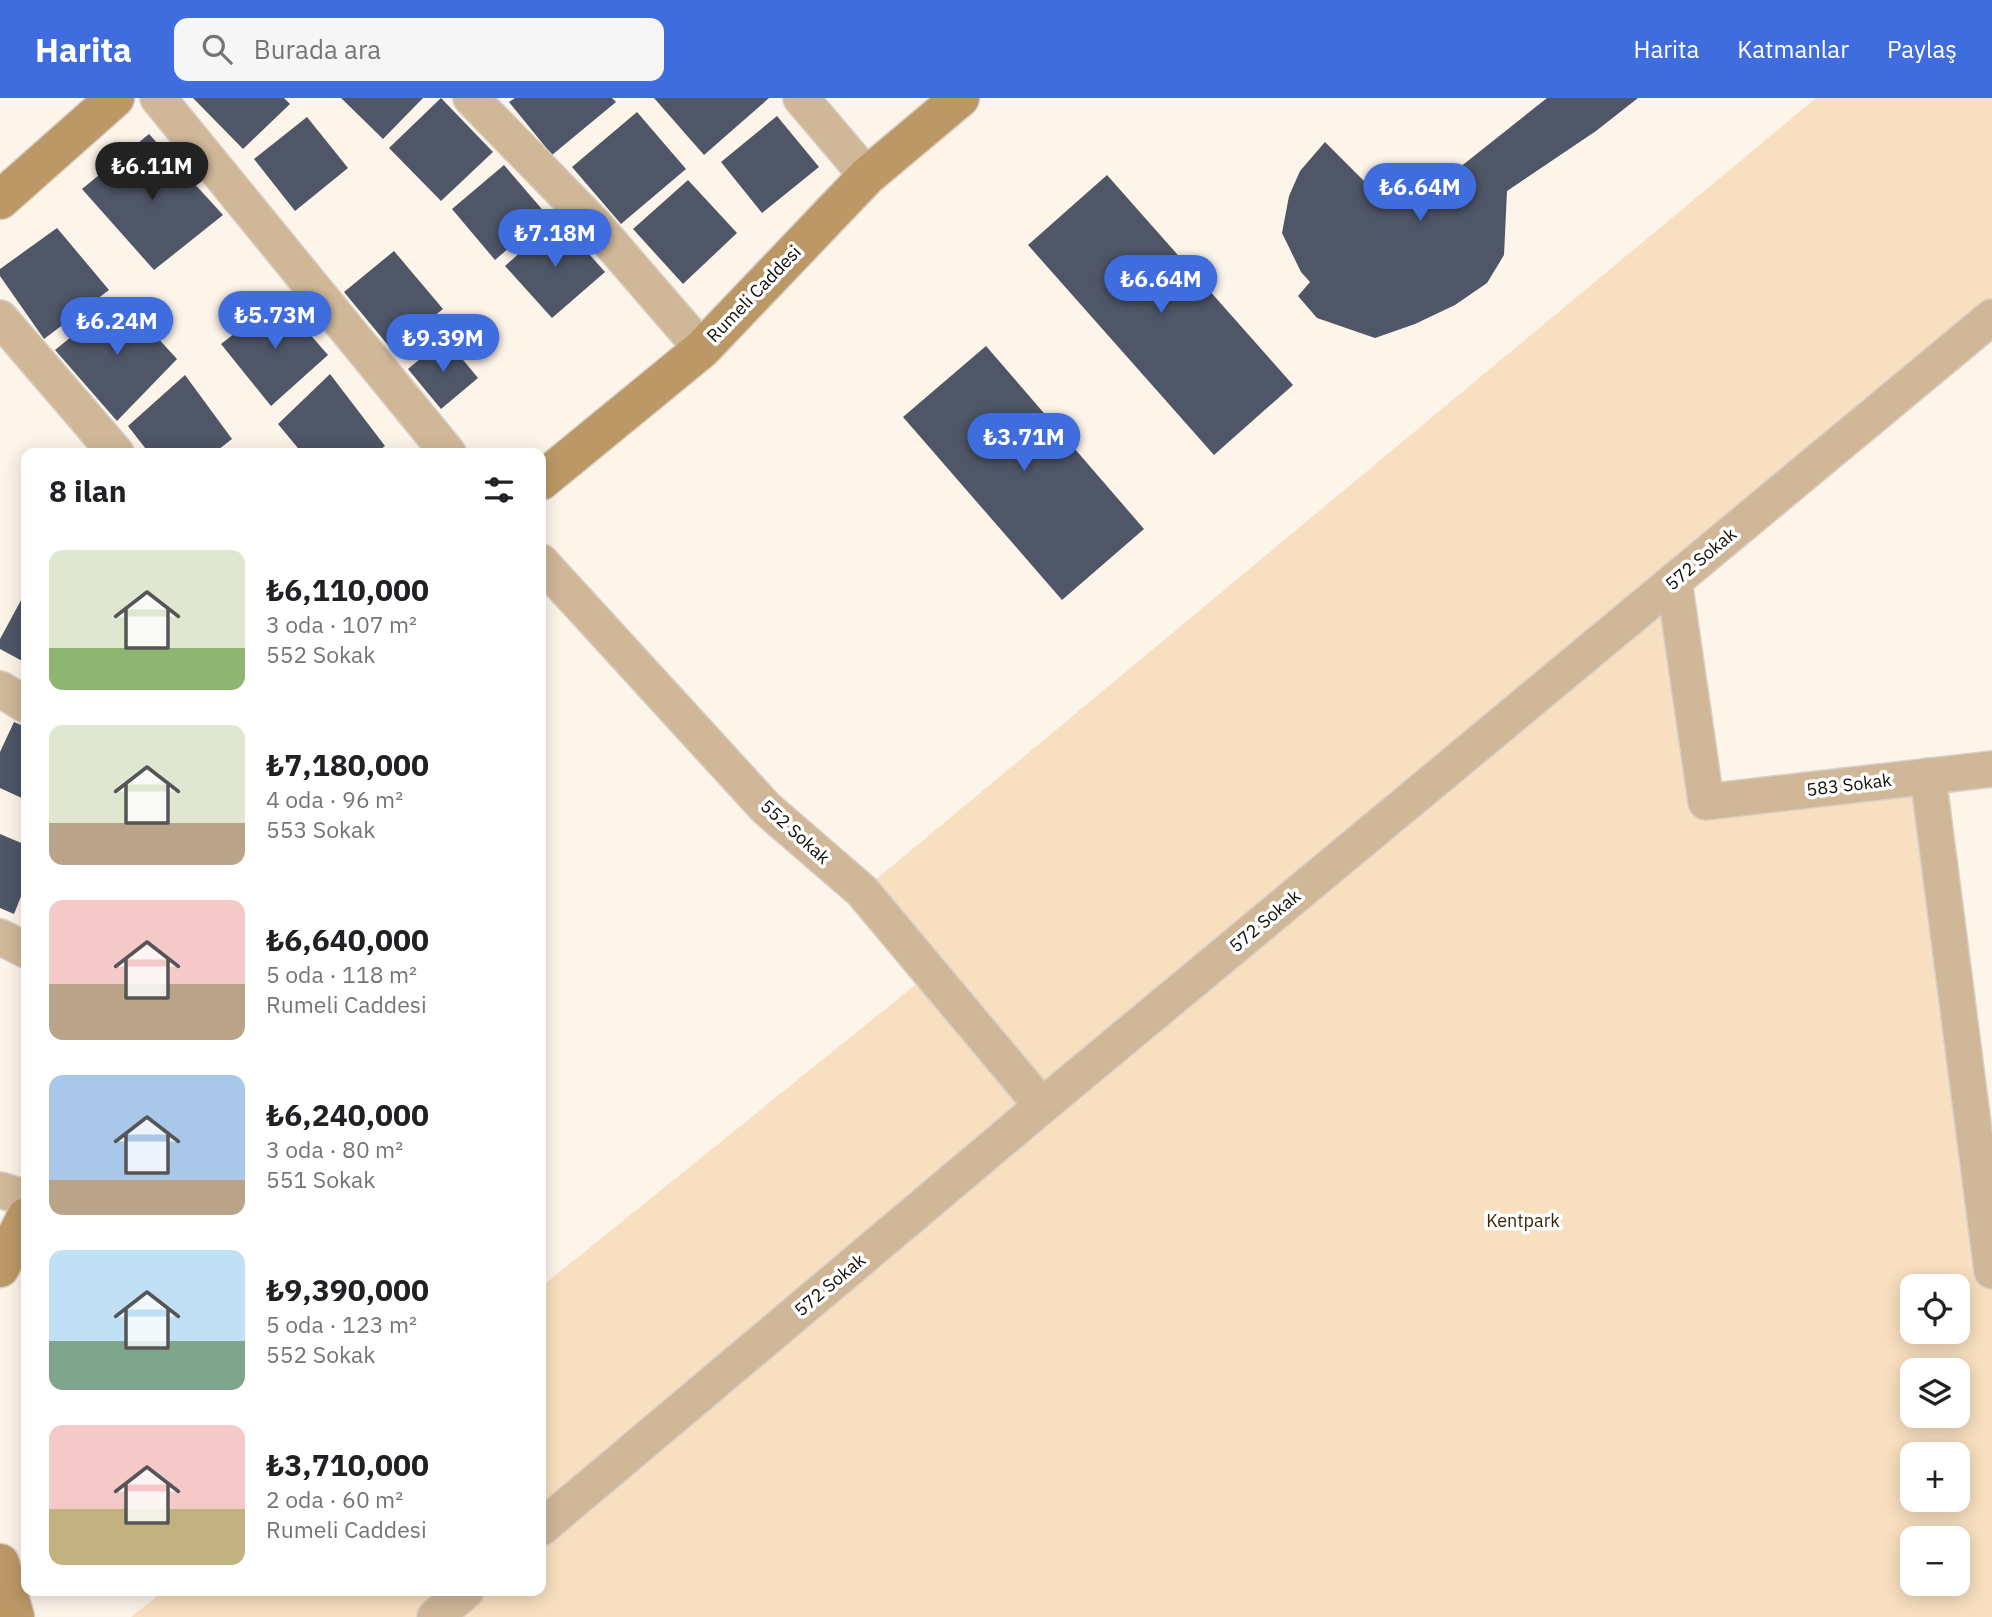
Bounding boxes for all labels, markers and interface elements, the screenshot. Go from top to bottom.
search box [174,18,664,81]
text: Harita [35,28,132,71]
icon: search [198,30,236,68]
text: Burada ara [254,32,381,66]
text: Harita [1633,33,1699,65]
text: Katmanlar [1737,33,1849,65]
text: Paylaş [1887,33,1957,65]
pin: ₺6.11M [95,142,209,202]
text: ₺6.11M [111,150,193,180]
pin: ₺6.64M [1363,164,1477,223]
text: ₺6.64M [1379,171,1461,201]
pin: ₺7.18M [498,209,612,269]
text: ₺7.18M [514,217,596,247]
street label: Rumeli Caddesi [702,240,806,347]
pin: ₺6.64M [1104,256,1218,315]
text: ₺6.64M [1120,263,1202,293]
pin: ₺5.73M [218,292,332,351]
pin: ₺6.24M [60,298,174,357]
text: ₺5.73M [234,299,316,329]
text: ₺6.24M [76,305,158,335]
pin: ₺9.39M [386,314,500,374]
text: ₺9.39M [402,322,484,352]
pin: ₺3.71M [967,414,1081,473]
text: ₺3.71M [983,421,1065,451]
text: 8 ilan [49,471,127,510]
icon: filters [480,471,518,509]
street label: 572 Sokak [1660,522,1741,595]
text: ₺6,110,000 [266,570,429,609]
icon: home [105,578,189,662]
text: 3 oda · 107 m² [266,609,417,639]
text: 552 Sokak [266,639,375,669]
text: ₺7,180,000 [266,745,429,784]
icon: home [105,753,189,837]
street label: 583 Sokak [1805,768,1893,801]
text: 4 oda · 96 m² [266,784,403,814]
street label: 552 Sokak [756,794,835,869]
text: 553 Sokak [266,814,375,844]
street label: 572 Sokak [1224,884,1305,957]
text: ₺6,640,000 [266,920,429,959]
icon: home [105,928,189,1012]
text: 5 oda · 118 m² [266,959,417,989]
text: Rumeli Caddesi [266,989,427,1019]
text: ₺6,240,000 [266,1095,429,1134]
icon: home [105,1103,189,1187]
text: 3 oda · 80 m² [266,1134,403,1164]
text: 551 Sokak [266,1164,375,1194]
park label: Kentpark [1486,1209,1560,1232]
street label: 572 Sokak [789,1248,870,1321]
text: ₺9,390,000 [266,1270,429,1309]
map controls [1900,1274,1970,1596]
button: locate [1900,1274,1970,1344]
icon: home [105,1278,189,1362]
text: 5 oda · 123 m² [266,1309,417,1339]
text: 552 Sokak [266,1339,375,1369]
button: layers [1900,1358,1970,1428]
button: + [1900,1442,1970,1512]
text: ₺3,710,000 [266,1445,429,1484]
icon: home [105,1453,189,1537]
text: 2 oda · 60 m² [266,1484,403,1514]
text: Rumeli Caddesi [266,1514,427,1544]
button: − [1900,1526,1970,1596]

